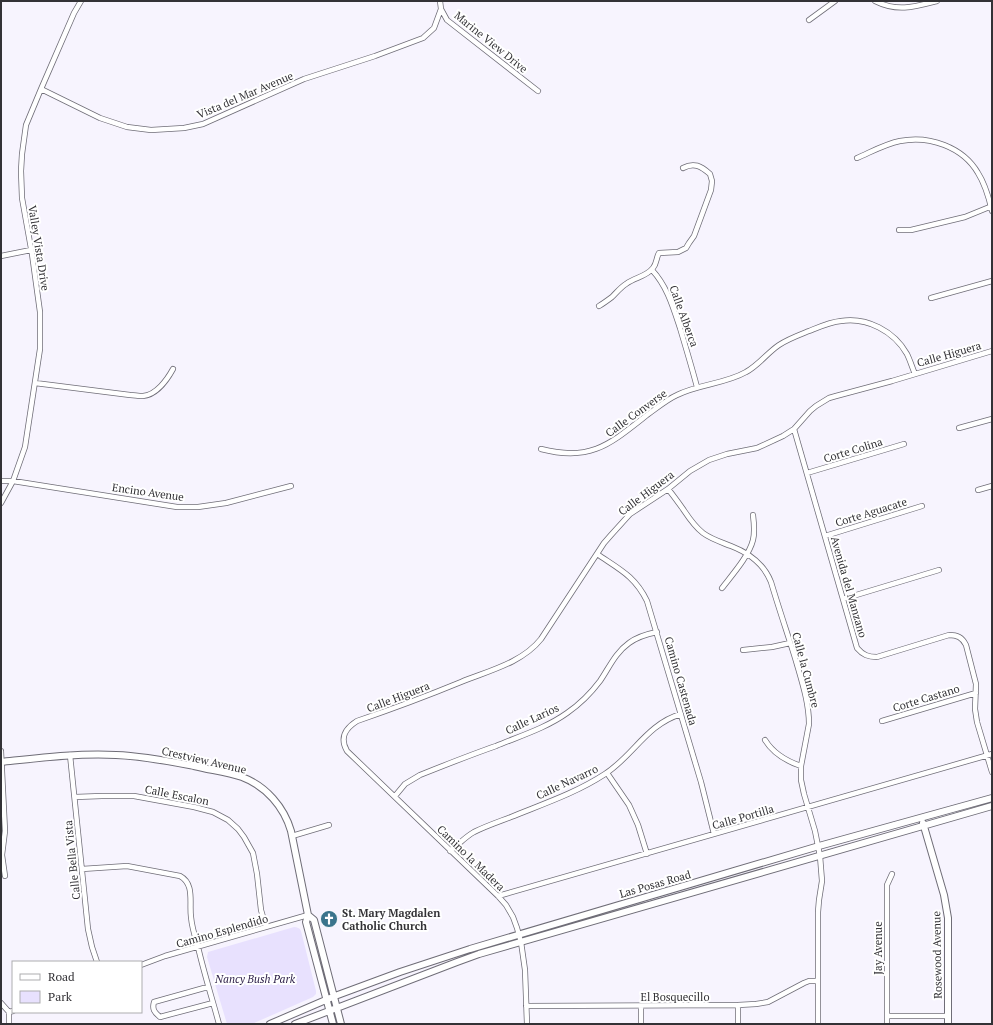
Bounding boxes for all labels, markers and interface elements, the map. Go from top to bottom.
street label: Marine View Drive [451,8,531,76]
street label: Vista del Mar Avenue [195,68,296,122]
street label: Valley Vista Drive [25,204,53,292]
street label: Calle Alberca [666,283,702,349]
street label: Calle Higuera [915,338,983,370]
street label: Calle Converse [603,386,670,440]
street label: Corte Colina [822,434,885,466]
street label: Calle Higuera [615,467,677,519]
street label: Encino Avenue [111,480,185,504]
street label: Corte Aguacate [833,494,909,530]
street label: Avenida del Manzano [828,535,870,639]
street label: Calle la Cumbre [789,631,823,710]
street label: Camino Castenada [662,635,700,727]
street label: Calle Higuera [365,678,432,715]
street label: Corte Castano [891,681,961,715]
street label: Calle Larios [503,700,561,737]
street label: Crestview Avenue [160,743,248,777]
street label: Calle Navarro [534,762,600,802]
street label: Calle Escalon [144,782,211,808]
street label: Calle Portilla [711,801,776,832]
street label: Calle Bella Vista [61,819,83,900]
street label: Camino la Madera [434,822,508,894]
street label: Las Posas Road [618,867,692,901]
place label: St. Mary Magdalen Catholic Church [342,906,440,933]
church icon: St. Mary Magdalen Catholic Church [319,909,339,929]
street label: Camino Esplendido [174,911,270,951]
street label: Rosewood Avenue [929,911,945,999]
street label: Jay Avenue [871,921,885,975]
legend [12,961,142,1013]
text: Road [48,969,75,984]
park label: Nancy Bush Park [214,972,296,986]
text: Park [48,989,73,1004]
street label: El Bosquecillo [640,990,710,1004]

